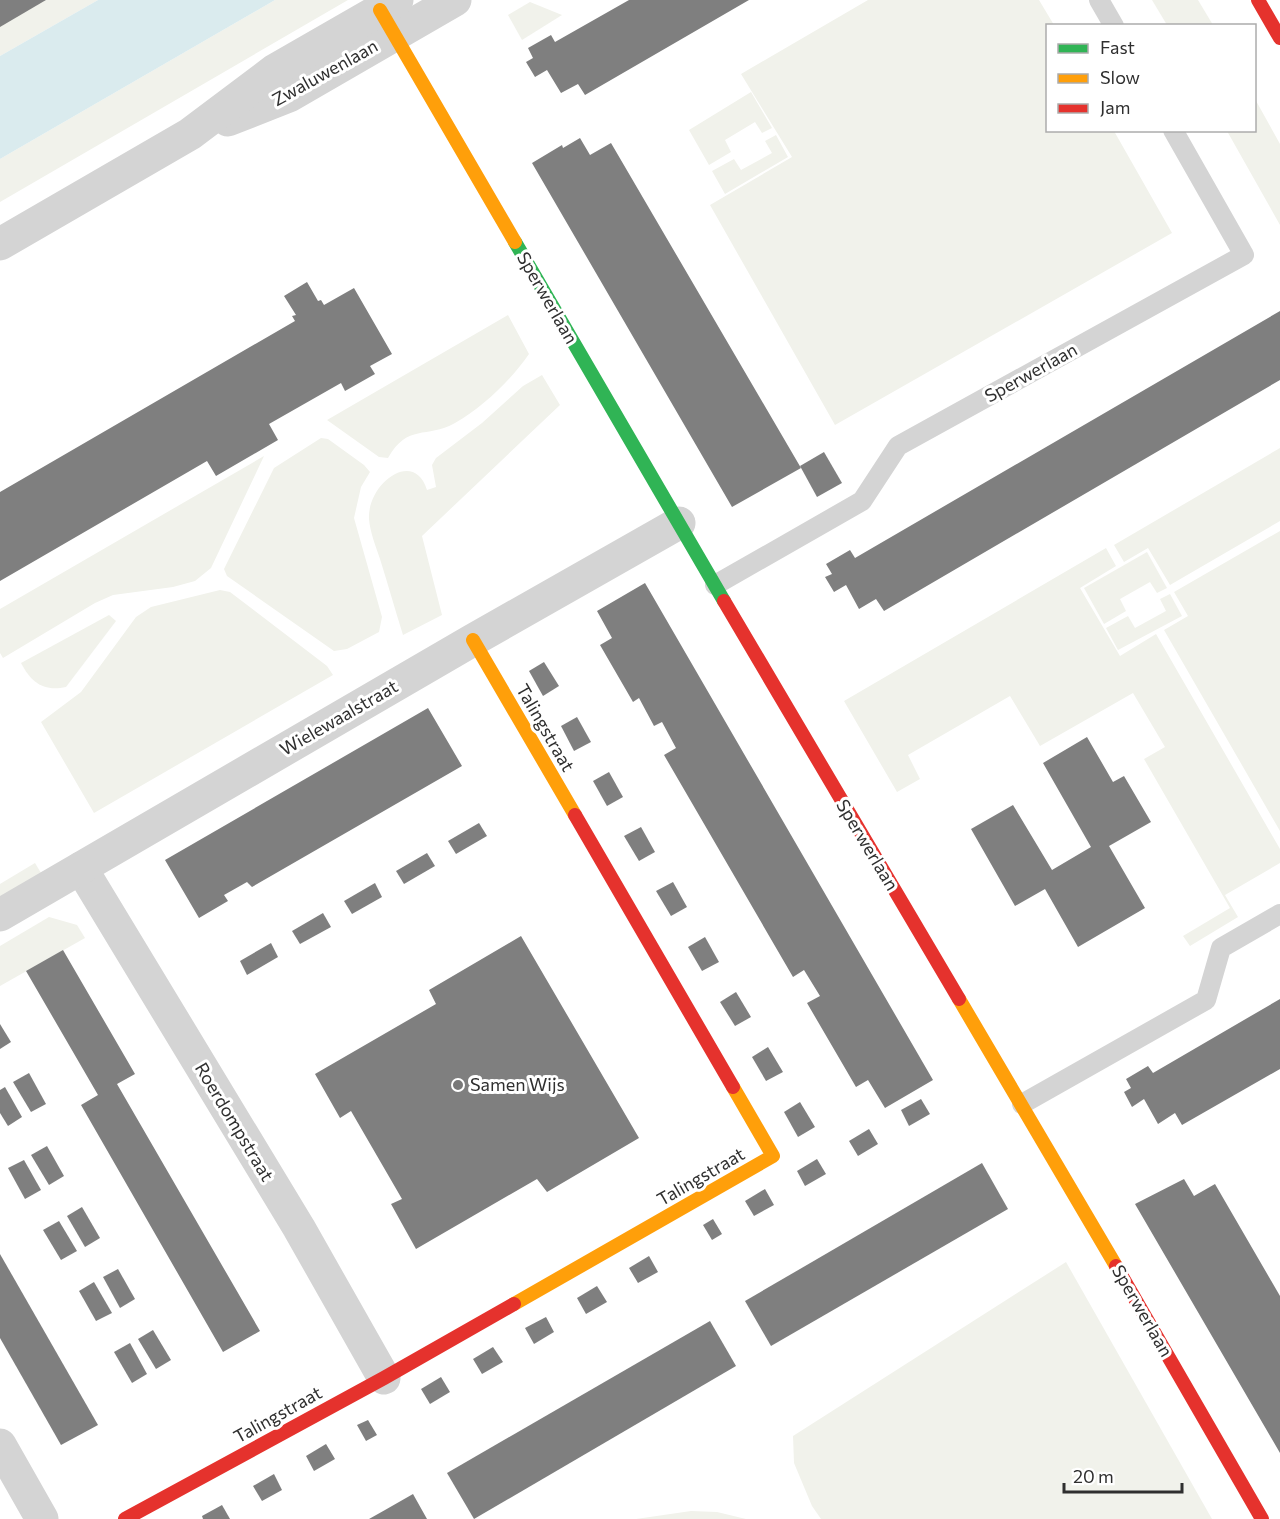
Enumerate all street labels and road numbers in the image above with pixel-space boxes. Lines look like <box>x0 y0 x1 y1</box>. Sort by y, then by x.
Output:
street label: Zwaluwenlaan <box>268 34 381 110</box>
street label: Sperwerlaan <box>513 248 583 347</box>
street label: Sperwerlaan <box>980 338 1081 407</box>
street label: Wielewaalstraat <box>276 674 401 760</box>
street label: Talingstraat <box>512 680 580 775</box>
street label: Sperwerlaan <box>832 795 904 894</box>
street label: Roerdompstraat <box>191 1058 279 1185</box>
street label: Talingstraat <box>653 1142 748 1210</box>
street label: Sperwerlaan <box>1108 1261 1178 1360</box>
street label: Talingstraat <box>230 1381 325 1447</box>

